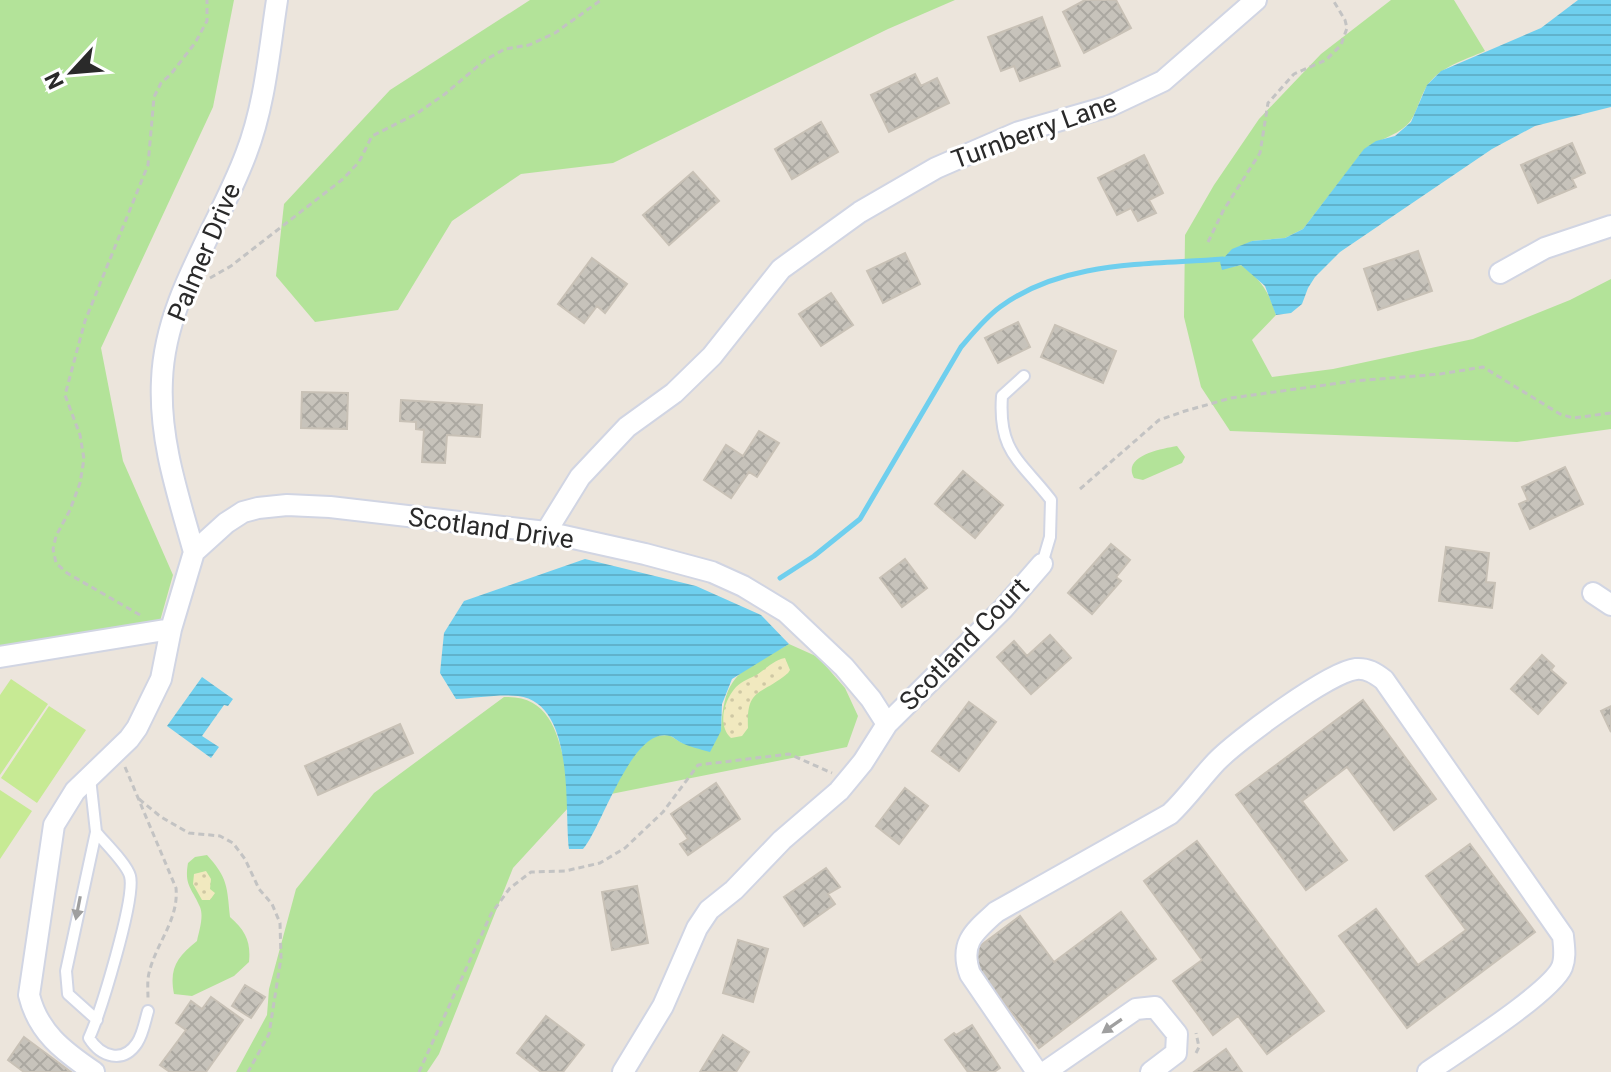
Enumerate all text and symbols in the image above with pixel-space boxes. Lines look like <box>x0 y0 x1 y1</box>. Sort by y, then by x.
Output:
north arrow <box>32 32 112 112</box>
text: N <box>40 68 69 93</box>
street label: Turnberry Lane <box>948 87 1120 175</box>
street label: Palmer Drive <box>161 178 247 326</box>
street label: Scotland Drive <box>406 502 576 554</box>
street label: Scotland Court <box>893 572 1035 716</box>
one-way arrow <box>72 895 84 920</box>
one-way arrow <box>1101 1018 1122 1033</box>

